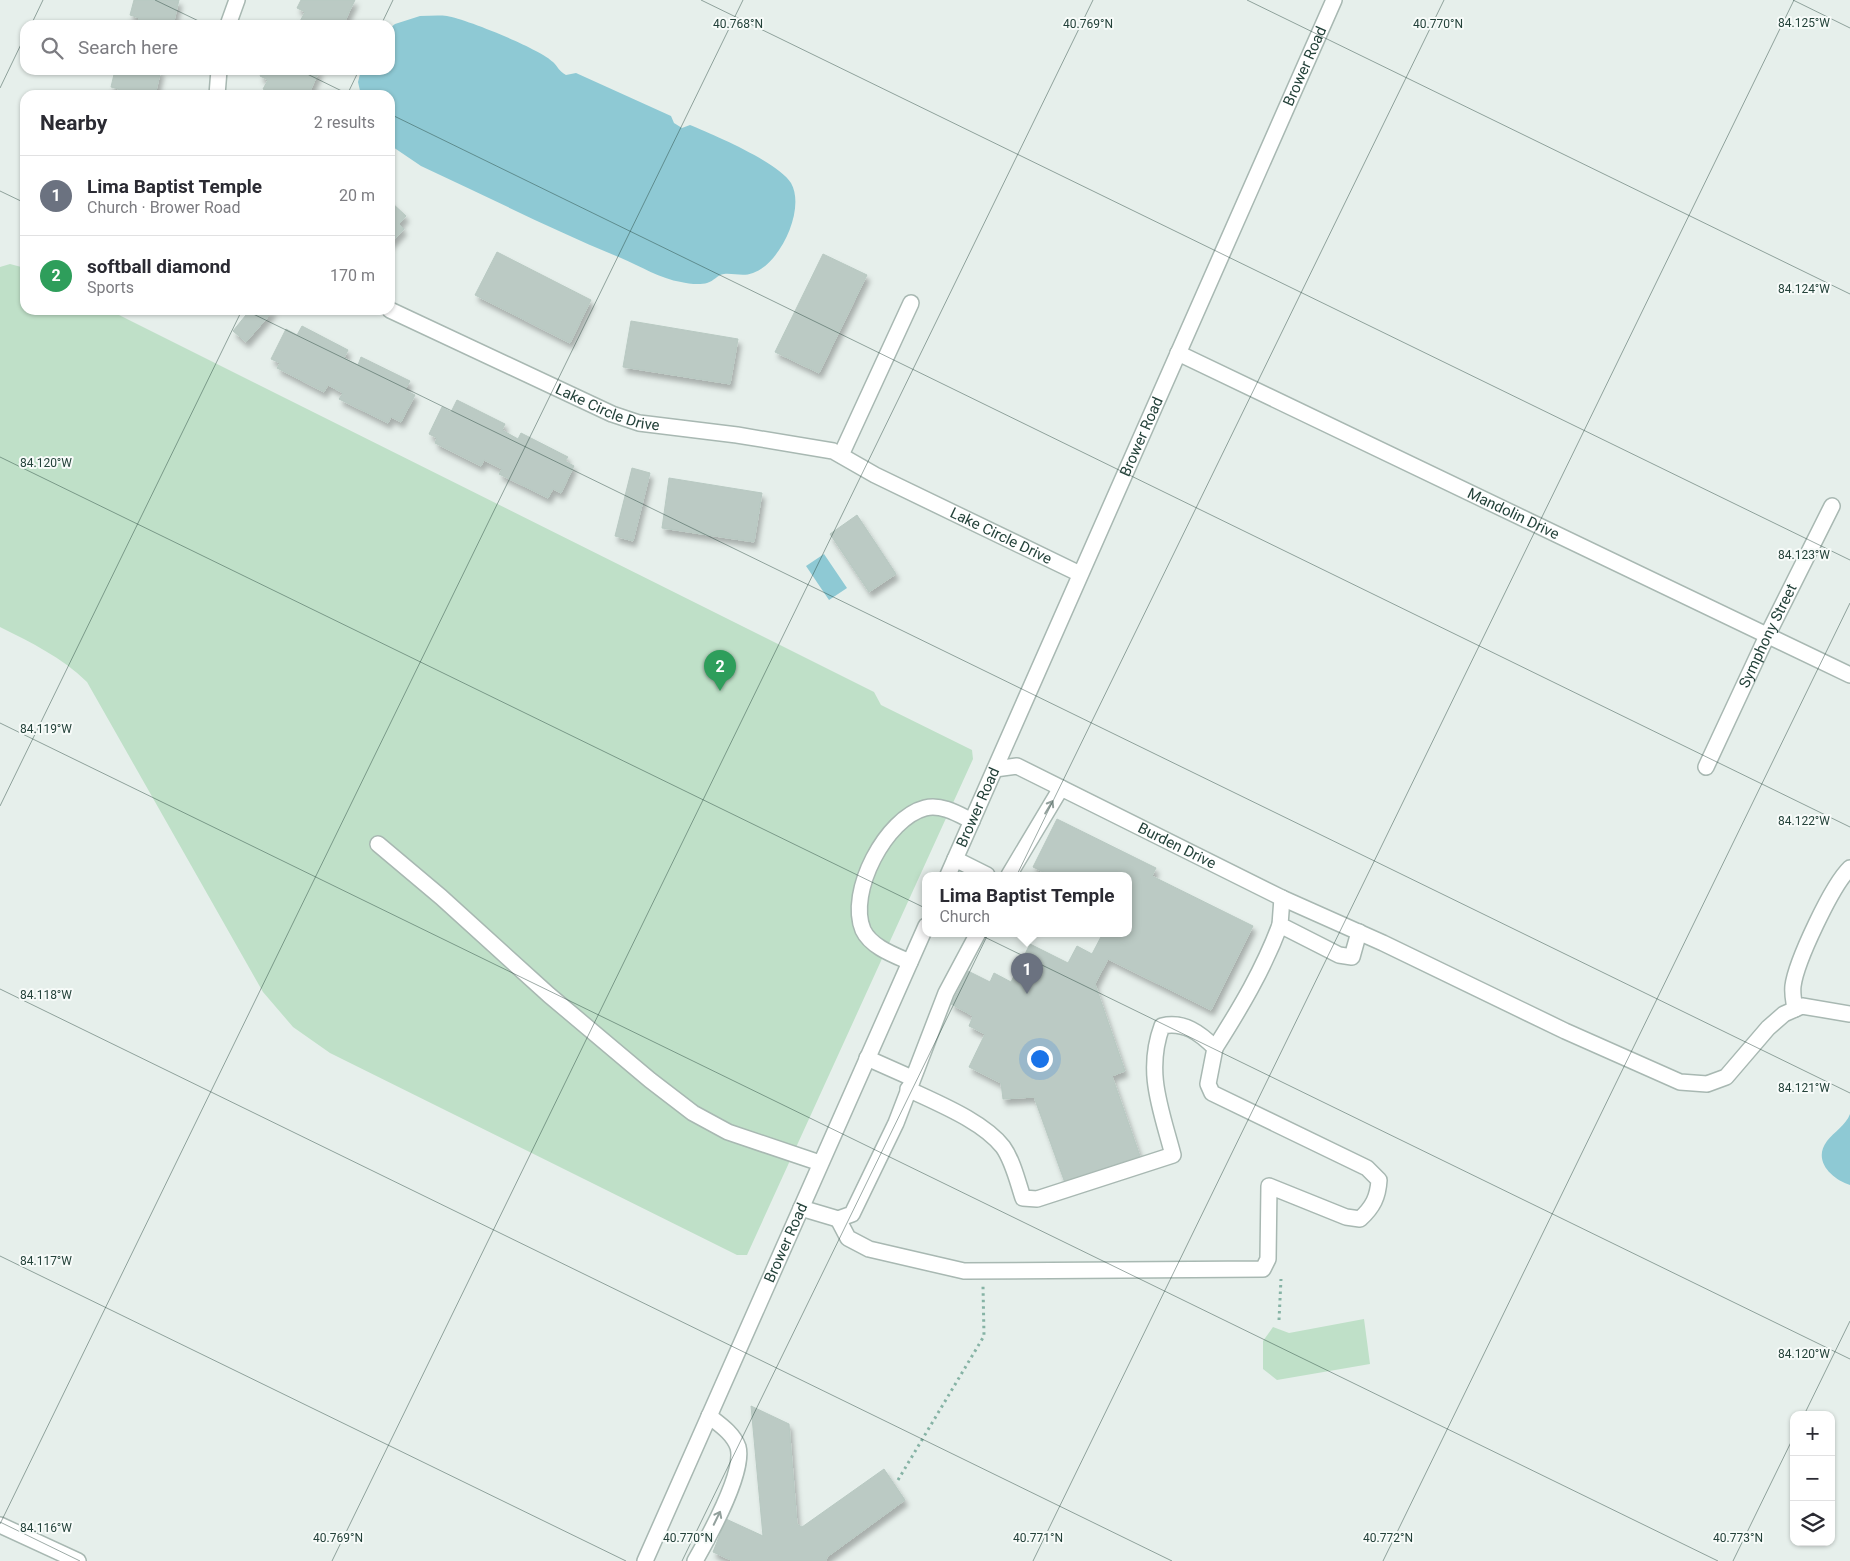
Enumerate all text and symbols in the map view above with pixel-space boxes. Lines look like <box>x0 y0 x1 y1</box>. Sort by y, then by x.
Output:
text: 84.125°W <box>1778 16 1830 30</box>
text: 40.768°N <box>713 17 763 31</box>
text: 40.769°N <box>1063 17 1113 31</box>
text: 40.770°N <box>1413 17 1463 31</box>
search box <box>20 20 395 75</box>
street label: Brower Road <box>1279 24 1330 109</box>
icon: search <box>38 34 66 62</box>
text: Search here <box>78 36 178 59</box>
text: Nearby <box>40 111 107 135</box>
text: 2 results <box>314 113 375 132</box>
text: Lima Baptist Temple <box>87 175 262 198</box>
text: 1 <box>51 186 61 205</box>
text: 20 m <box>339 186 375 205</box>
text: Church · Brower Road <box>87 198 241 217</box>
text: softball diamond <box>87 255 231 278</box>
text: 2 <box>51 266 61 285</box>
text: 170 m <box>330 266 375 285</box>
text: Sports <box>87 278 134 297</box>
text: 84.124°W <box>1778 282 1830 296</box>
street label: Lake Circle Drive <box>552 380 661 434</box>
street label: Brower Road <box>1116 394 1167 479</box>
text: 84.120°W <box>20 456 72 470</box>
street label: Mandolin Drive <box>1465 484 1562 543</box>
street label: Lake Circle Drive <box>947 504 1055 568</box>
text: 84.123°W <box>1778 548 1830 562</box>
street label: Symphony Street <box>1735 581 1801 691</box>
pin: 2 <box>704 650 736 691</box>
text: 84.119°W <box>20 722 72 736</box>
street label: Brower Road <box>952 765 1003 850</box>
one-way arrow <box>1045 801 1055 815</box>
text: 84.122°W <box>1778 814 1830 828</box>
street label: Burden Drive <box>1135 819 1219 873</box>
popup <box>922 872 1132 937</box>
text: Lima Baptist Temple <box>939 884 1115 907</box>
text: Church <box>939 907 990 926</box>
pin: 1 <box>1011 953 1043 994</box>
text: 84.118°W <box>20 988 72 1002</box>
your location <box>1027 1046 1053 1072</box>
text: 84.121°W <box>1778 1081 1830 1095</box>
street label: Brower Road <box>760 1200 811 1285</box>
text: 84.117°W <box>20 1254 72 1268</box>
text: 84.120°W <box>1778 1347 1830 1361</box>
map controls <box>1790 1411 1835 1546</box>
button: + <box>1790 1411 1835 1456</box>
button: − <box>1790 1456 1835 1501</box>
button: layers <box>1790 1501 1835 1546</box>
one-way arrow <box>712 1510 722 1525</box>
text: 84.116°W <box>20 1521 72 1535</box>
text: 40.769°N <box>313 1531 363 1545</box>
text: 40.770°N <box>663 1531 713 1545</box>
text: 40.771°N <box>1013 1531 1063 1545</box>
text: 40.772°N <box>1363 1531 1413 1545</box>
text: 40.773°N <box>1713 1531 1763 1545</box>

